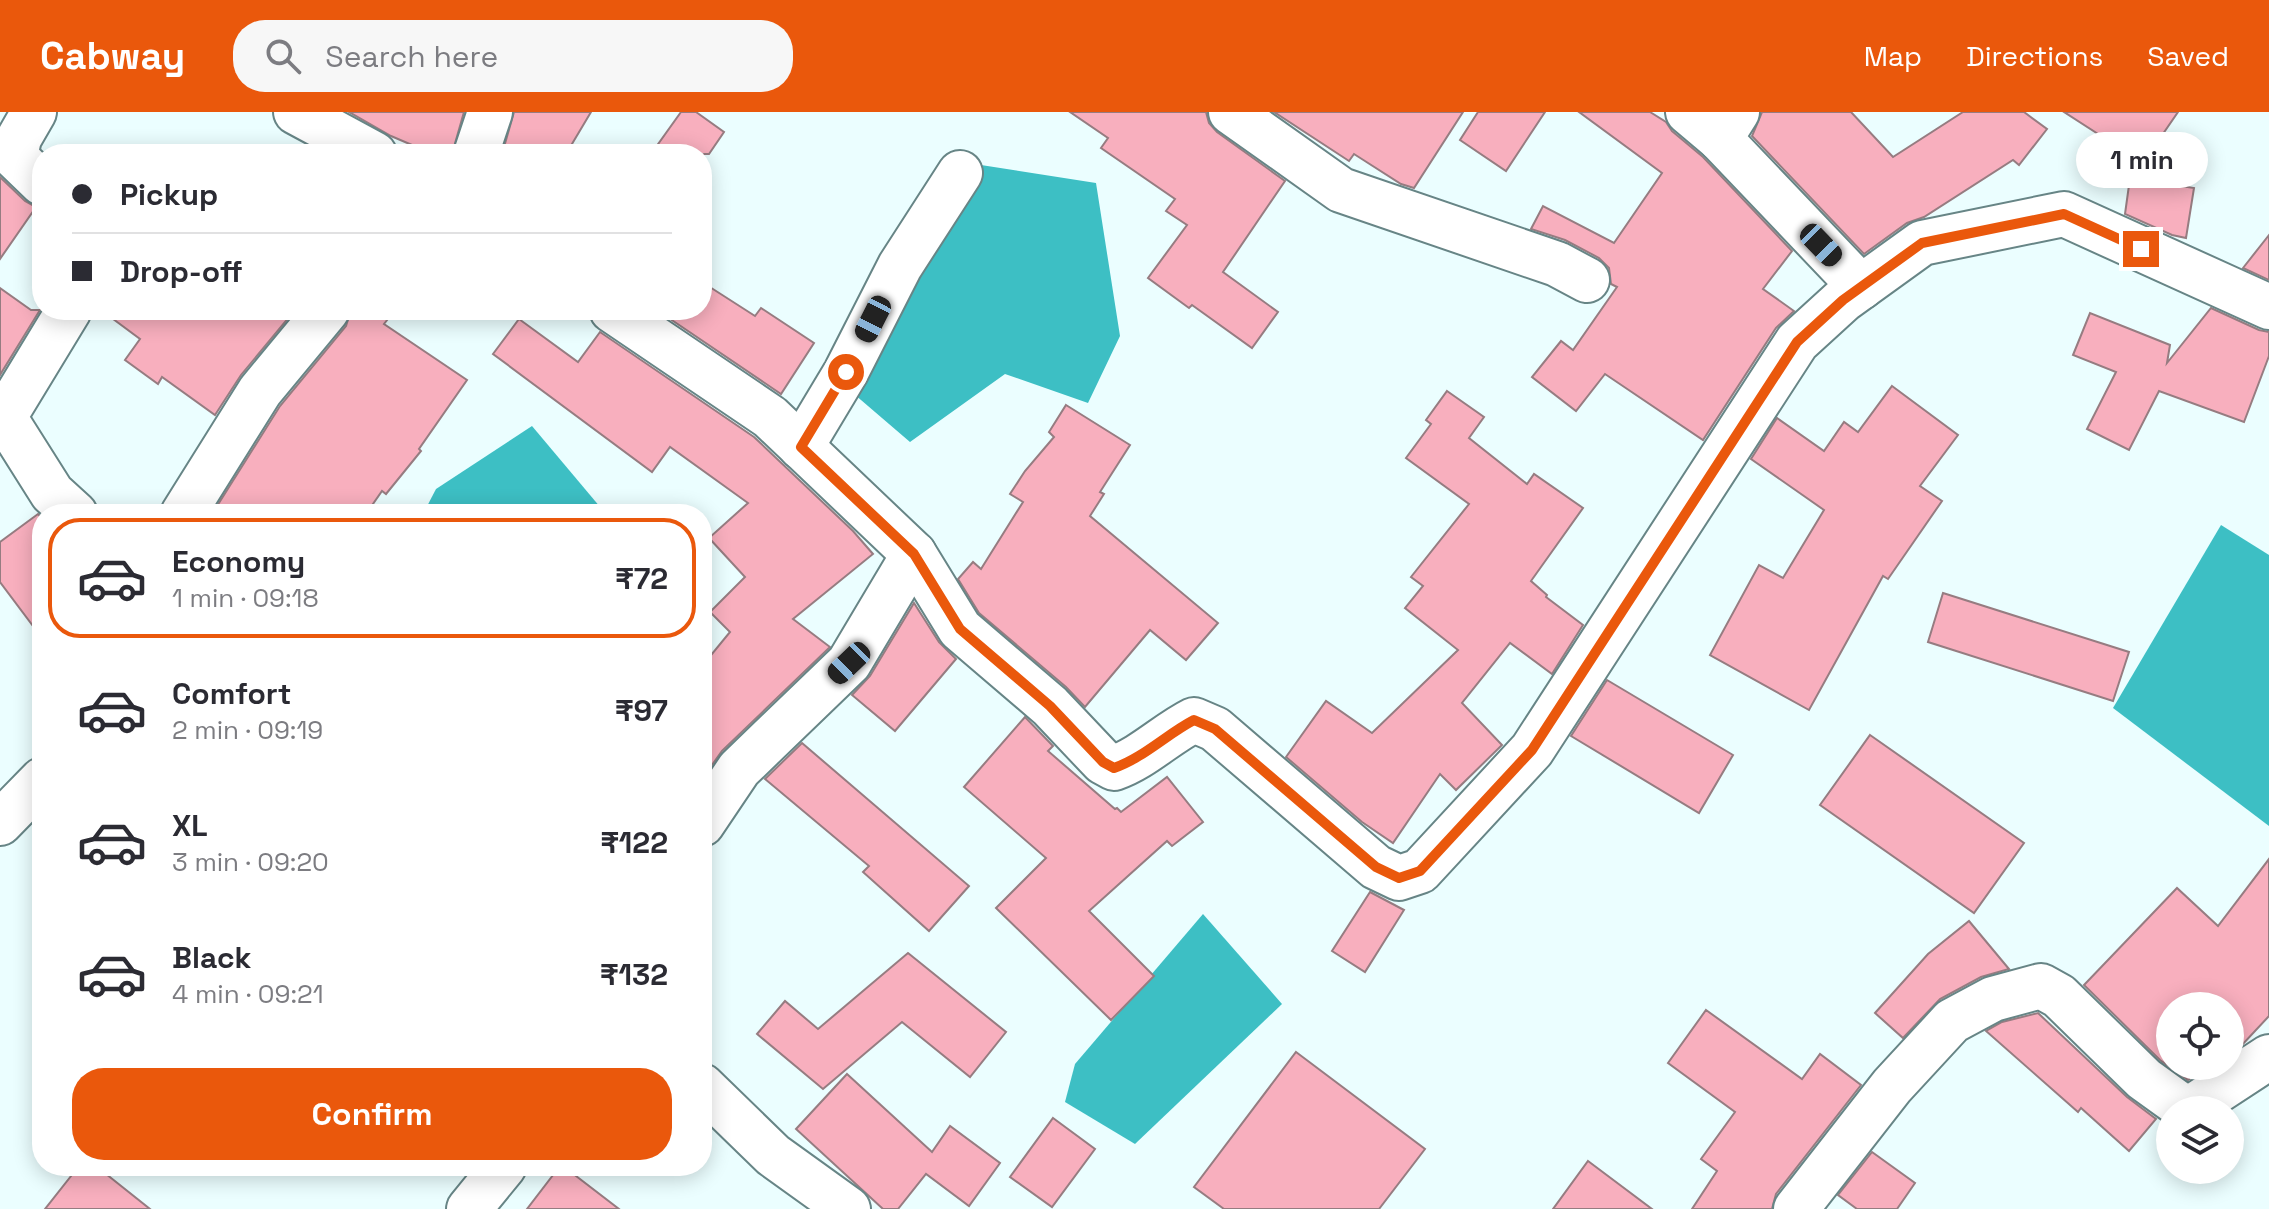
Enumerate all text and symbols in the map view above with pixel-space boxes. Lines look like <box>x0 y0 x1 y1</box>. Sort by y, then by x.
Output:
search box <box>233 20 793 92</box>
text: Cabway <box>40 32 185 80</box>
icon: search <box>261 34 305 78</box>
text: Search here <box>325 37 498 76</box>
text: Map <box>1864 38 1922 74</box>
text: Directions <box>1966 38 2103 74</box>
text: Saved <box>2147 38 2229 74</box>
callout: 1 min <box>2075 133 2207 189</box>
text: 1 min <box>2110 143 2174 177</box>
text: Pickup <box>120 175 218 214</box>
car <box>1796 219 1846 271</box>
route end <box>2123 231 2159 267</box>
text: Drop-off <box>120 252 243 291</box>
car <box>851 292 895 346</box>
route start <box>828 354 864 390</box>
icon: car <box>76 542 148 614</box>
text: Economy <box>172 542 305 581</box>
text: ₹72 <box>615 559 668 598</box>
text: 1 min · 09:18 <box>172 581 319 615</box>
car <box>823 638 875 688</box>
icon: car <box>76 674 148 746</box>
text: Comfort <box>172 674 291 713</box>
text: ₹97 <box>615 691 668 730</box>
text: 2 min · 09:19 <box>172 713 323 747</box>
icon: car <box>76 806 148 878</box>
text: XL <box>172 806 208 845</box>
text: ₹122 <box>600 823 668 862</box>
text: 3 min · 09:20 <box>172 845 329 879</box>
icon: car <box>76 938 148 1010</box>
text: Black <box>172 938 251 977</box>
text: ₹132 <box>600 955 668 994</box>
text: 4 min · 09:21 <box>172 977 324 1011</box>
map controls <box>2156 992 2244 1184</box>
button: locate <box>2156 992 2244 1080</box>
button: Confirm <box>72 1068 672 1160</box>
button: layers <box>2156 1096 2244 1184</box>

